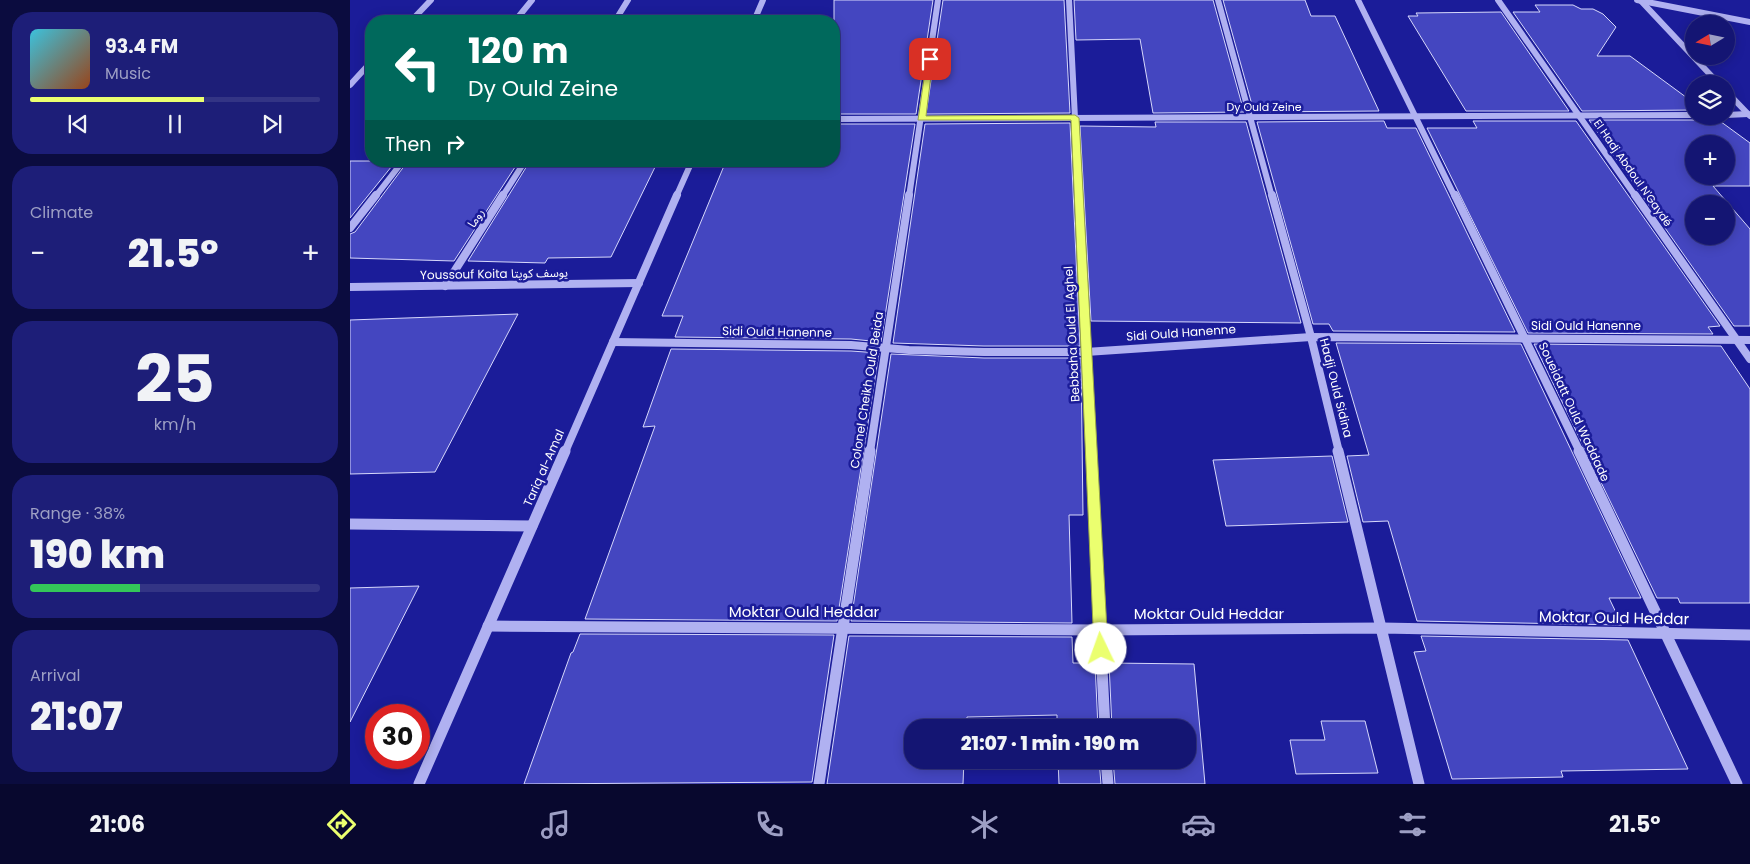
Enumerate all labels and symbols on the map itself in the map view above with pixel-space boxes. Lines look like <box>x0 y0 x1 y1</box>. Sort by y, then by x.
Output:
north arrow <box>1685 15 1735 65</box>
pin <box>909 38 951 80</box>
street label: Dy Ould Zeine <box>1226 99 1302 115</box>
street label: El Hadj Abdoul N'Gaydé <box>1590 116 1676 230</box>
street label: روما <box>463 205 488 231</box>
street label: Youssouf Koita يوسف كويتا <box>420 264 568 283</box>
street label: Bebbaha Ould El Aghel <box>1059 266 1084 402</box>
street label: Colonel Cheikh Ould Beida <box>846 310 887 470</box>
street label: Sidi Ould Hanenne <box>1531 317 1641 334</box>
street label: Sidi Ould Hanenne <box>1126 320 1236 345</box>
street label: Sidi Ould Hanenne <box>722 322 832 341</box>
street label: Hadji Ould Sidina <box>1316 336 1357 439</box>
street label: Soueidatt Ould Waddade <box>1535 339 1614 484</box>
street label: Tariq al-Amal <box>519 427 568 509</box>
street label: Moktar Ould Heddar <box>729 601 880 622</box>
street label: Moktar Ould Heddar <box>1134 603 1285 624</box>
street label: Moktar Ould Heddar <box>1539 606 1690 629</box>
position arrow <box>1074 622 1126 674</box>
speed limit sign: 30 <box>365 704 430 769</box>

